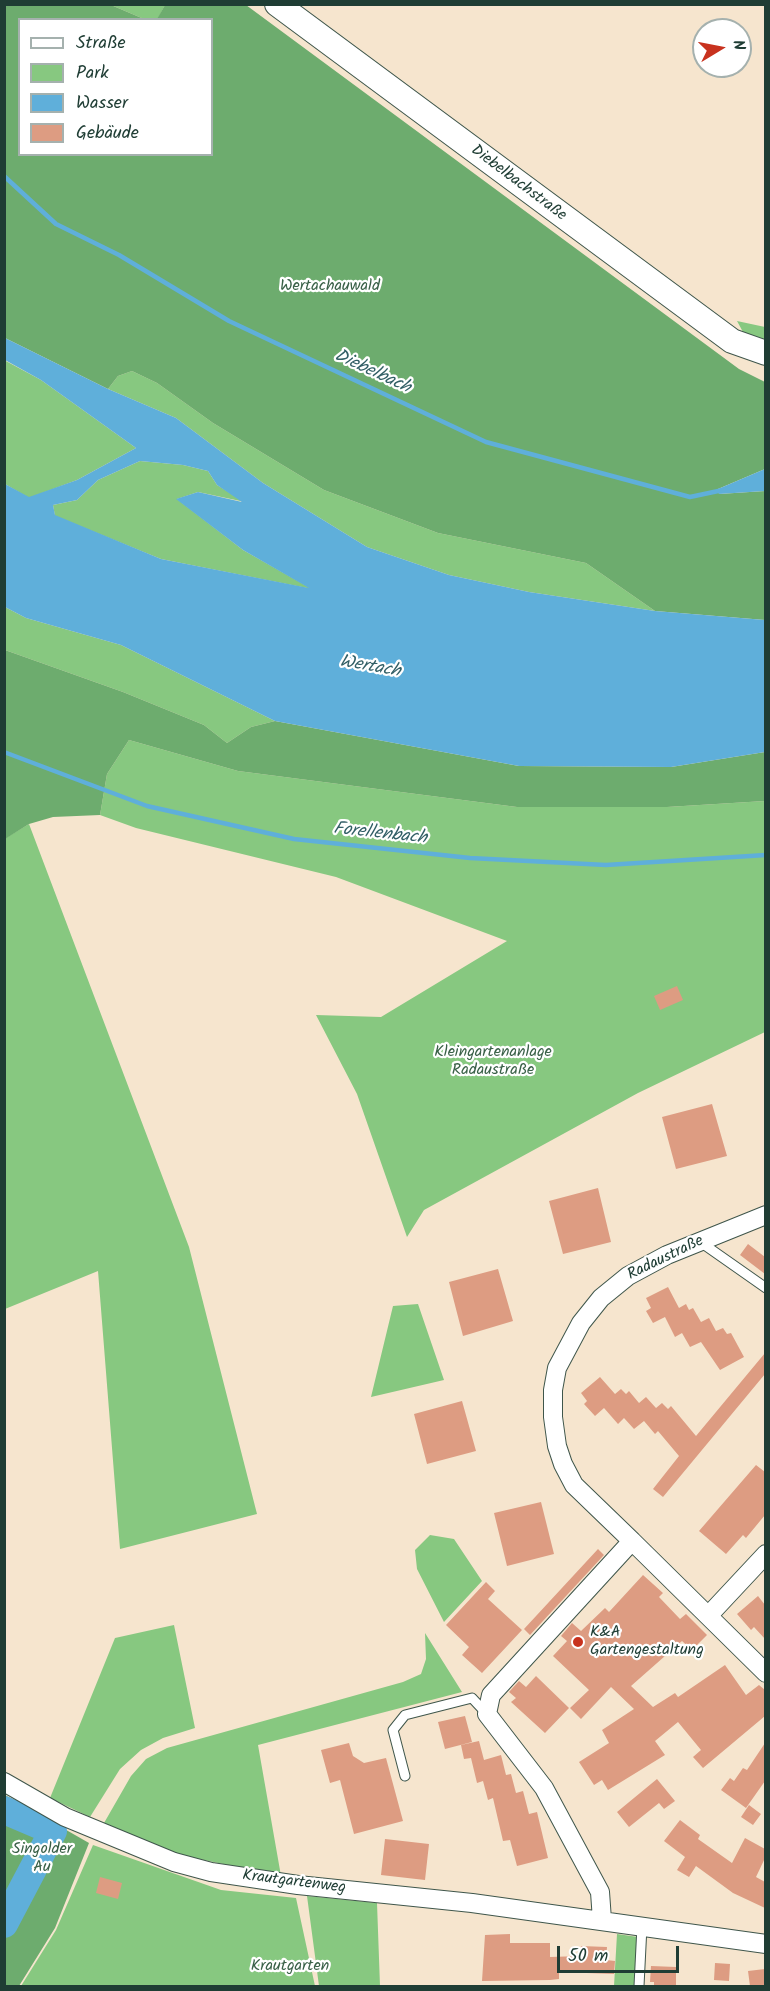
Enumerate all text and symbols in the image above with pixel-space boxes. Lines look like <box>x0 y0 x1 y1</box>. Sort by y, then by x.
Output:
legend <box>18 18 213 156</box>
north arrow <box>692 18 752 78</box>
text: Straße <box>76 29 126 58</box>
text: N <box>725 38 751 52</box>
text: Park <box>76 59 109 88</box>
text: Wasser <box>76 89 128 118</box>
text: Gebäude <box>76 119 139 148</box>
street label: Diebelbachstraße <box>466 142 570 226</box>
park label: Wertachauwald <box>280 277 380 297</box>
water label: Diebelbach <box>331 346 413 400</box>
water label: Wertach <box>338 652 402 684</box>
water label: Forellenbach <box>332 819 428 851</box>
park label: Kleingartenanlage Radaustraße <box>434 1043 552 1081</box>
street label: Radaustraße <box>625 1232 707 1286</box>
place label: K&A Gartengestaltung <box>590 1623 704 1661</box>
marker: K&A Gartengestaltung <box>571 1635 585 1649</box>
park label: Singolder Au <box>12 1840 72 1878</box>
street label: Krautgartenweg <box>241 1867 347 1899</box>
scale bar <box>560 1934 682 1972</box>
text: 50 m <box>568 1942 608 1971</box>
park label: Krautgarten <box>251 1957 329 1977</box>

